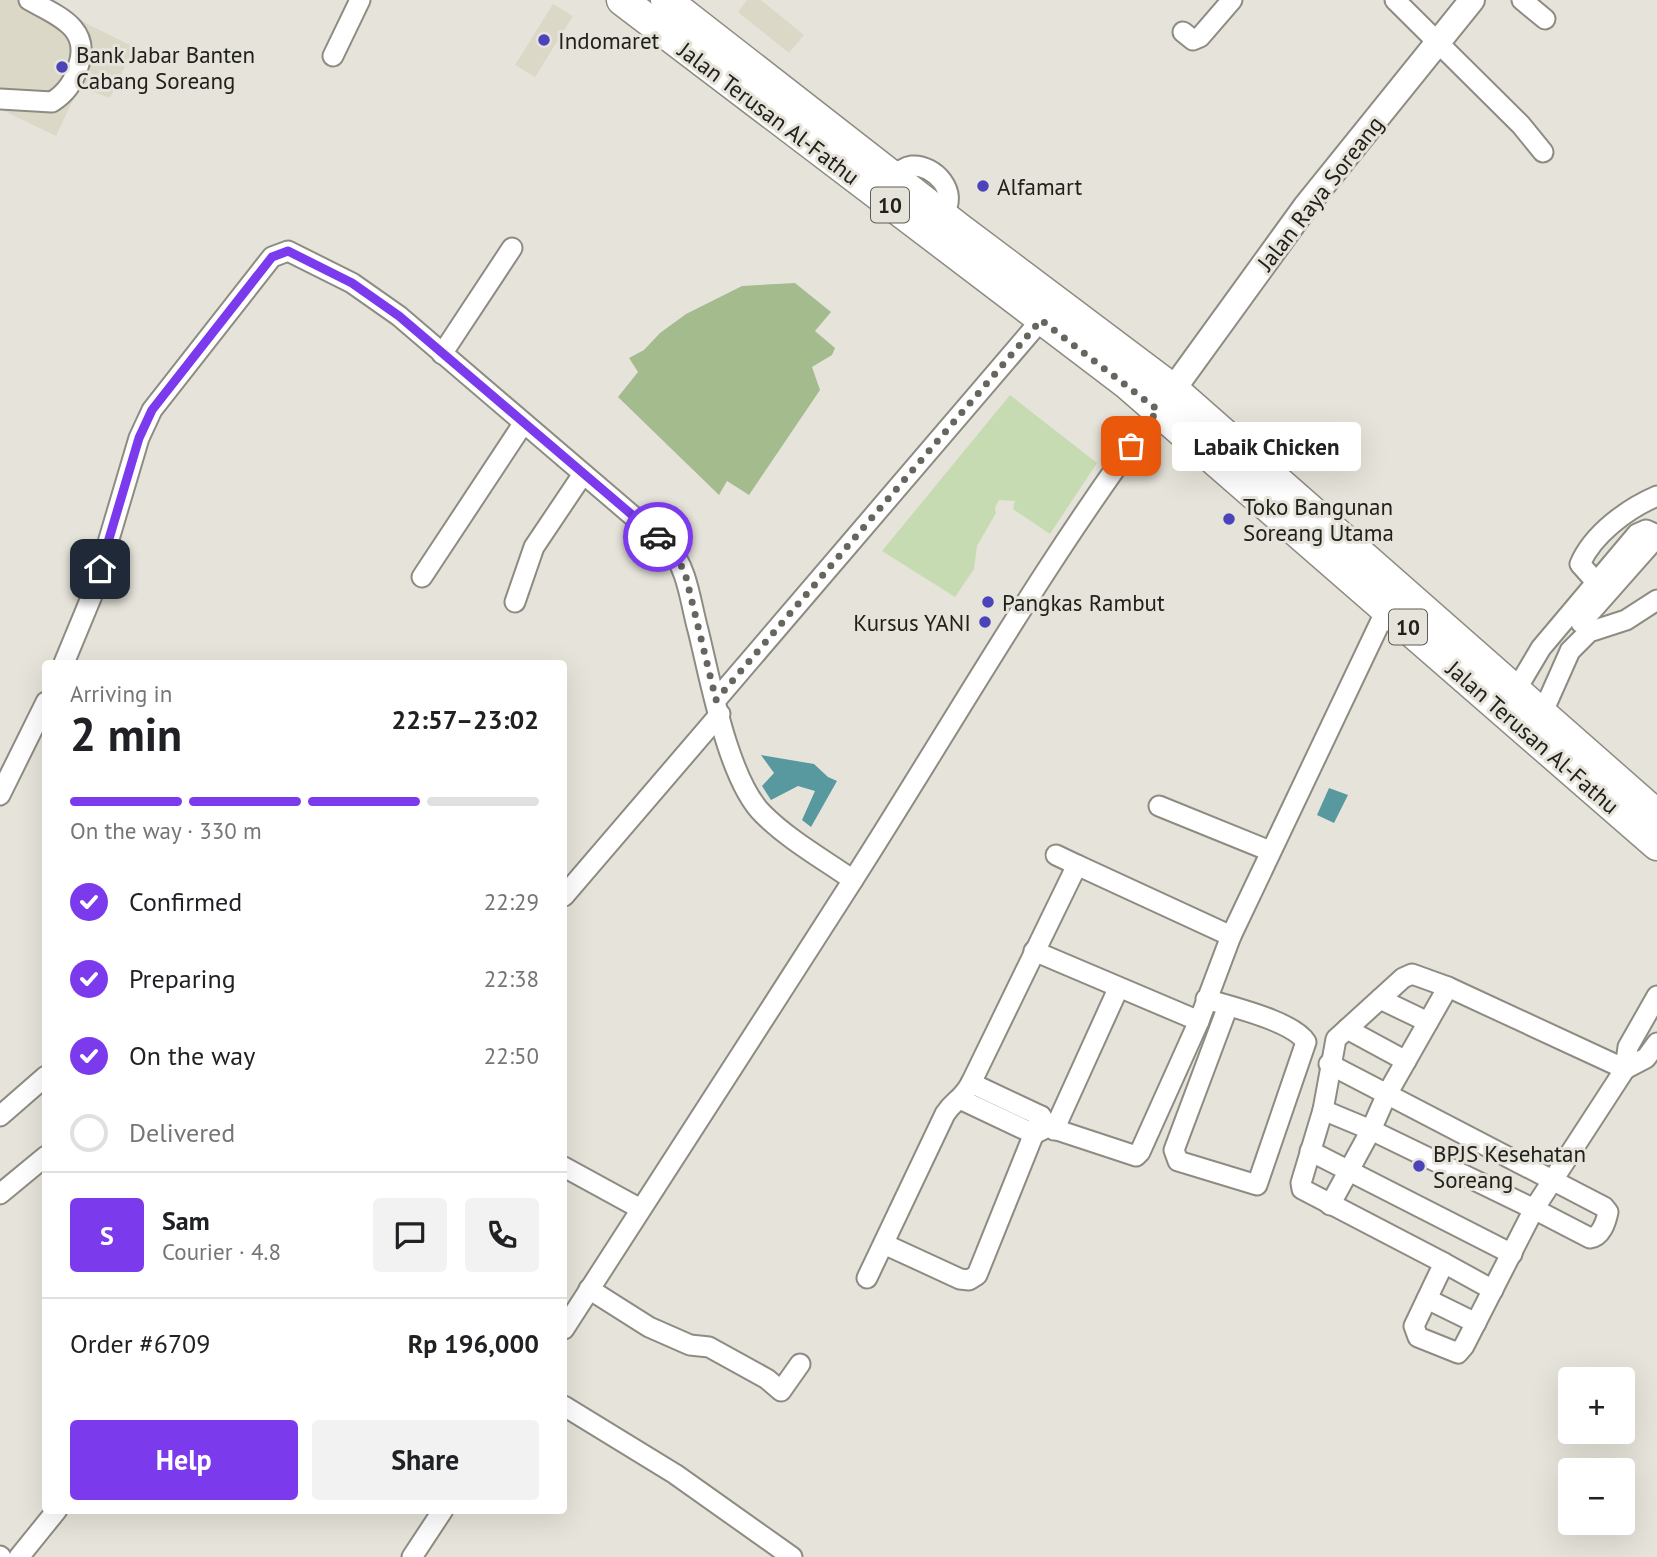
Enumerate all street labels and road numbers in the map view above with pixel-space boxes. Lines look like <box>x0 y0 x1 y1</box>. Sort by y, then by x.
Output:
street label: Jalan Terusan Al-Fathu <box>672 35 865 191</box>
street label: Jalan Raya Soreang <box>1250 110 1389 277</box>
road number: 10 <box>871 188 909 222</box>
road number: 10 <box>1389 610 1427 644</box>
street label: Jalan Terusan Al-Fathu <box>1440 653 1625 820</box>

